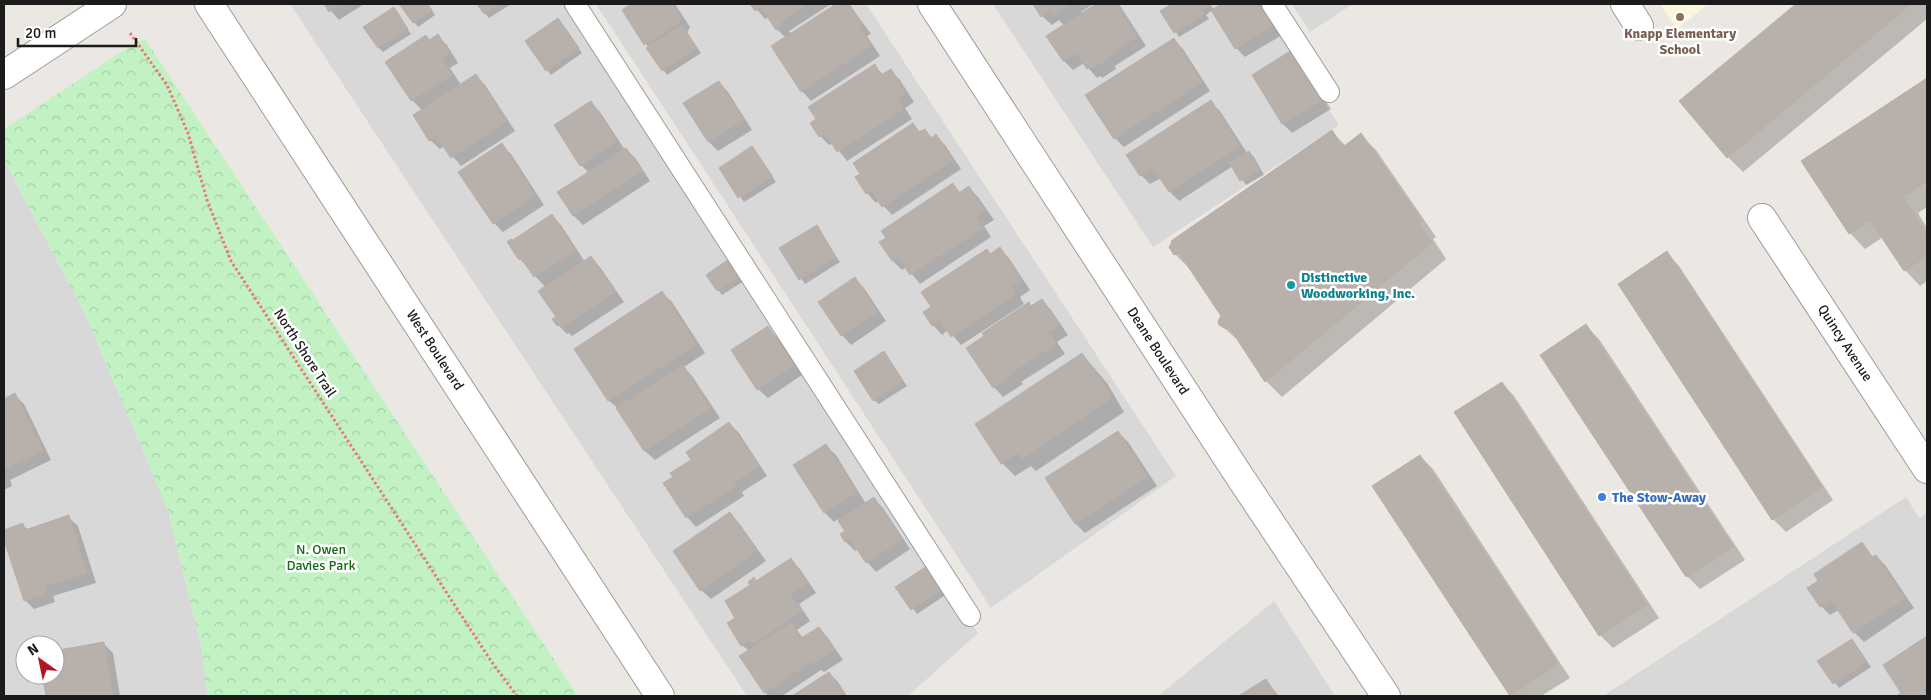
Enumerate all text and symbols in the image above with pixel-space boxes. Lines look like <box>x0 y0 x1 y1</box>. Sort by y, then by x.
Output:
marker: Knapp Elementary School <box>1674 11 1686 23</box>
scale bar <box>18 15 135 47</box>
text: 20 m <box>25 24 56 42</box>
place label: Knapp Elementary School <box>1624 25 1736 58</box>
place label: Distinctive Woodworking, Inc. <box>1301 269 1415 302</box>
marker: Distinctive Woodworking, Inc. <box>1285 279 1297 291</box>
street label: Quincy Avenue <box>1814 301 1876 385</box>
street label: Deane Boulevard <box>1123 304 1193 398</box>
street label: North Shore Trail <box>270 306 340 400</box>
street label: West Boulevard <box>403 307 467 393</box>
place label: The Stow-Away <box>1612 489 1706 506</box>
marker: The Stow-Away <box>1596 491 1608 503</box>
park label: N. Owen Davies Park <box>287 541 355 574</box>
north arrow <box>15 635 65 685</box>
text: N <box>24 640 42 659</box>

